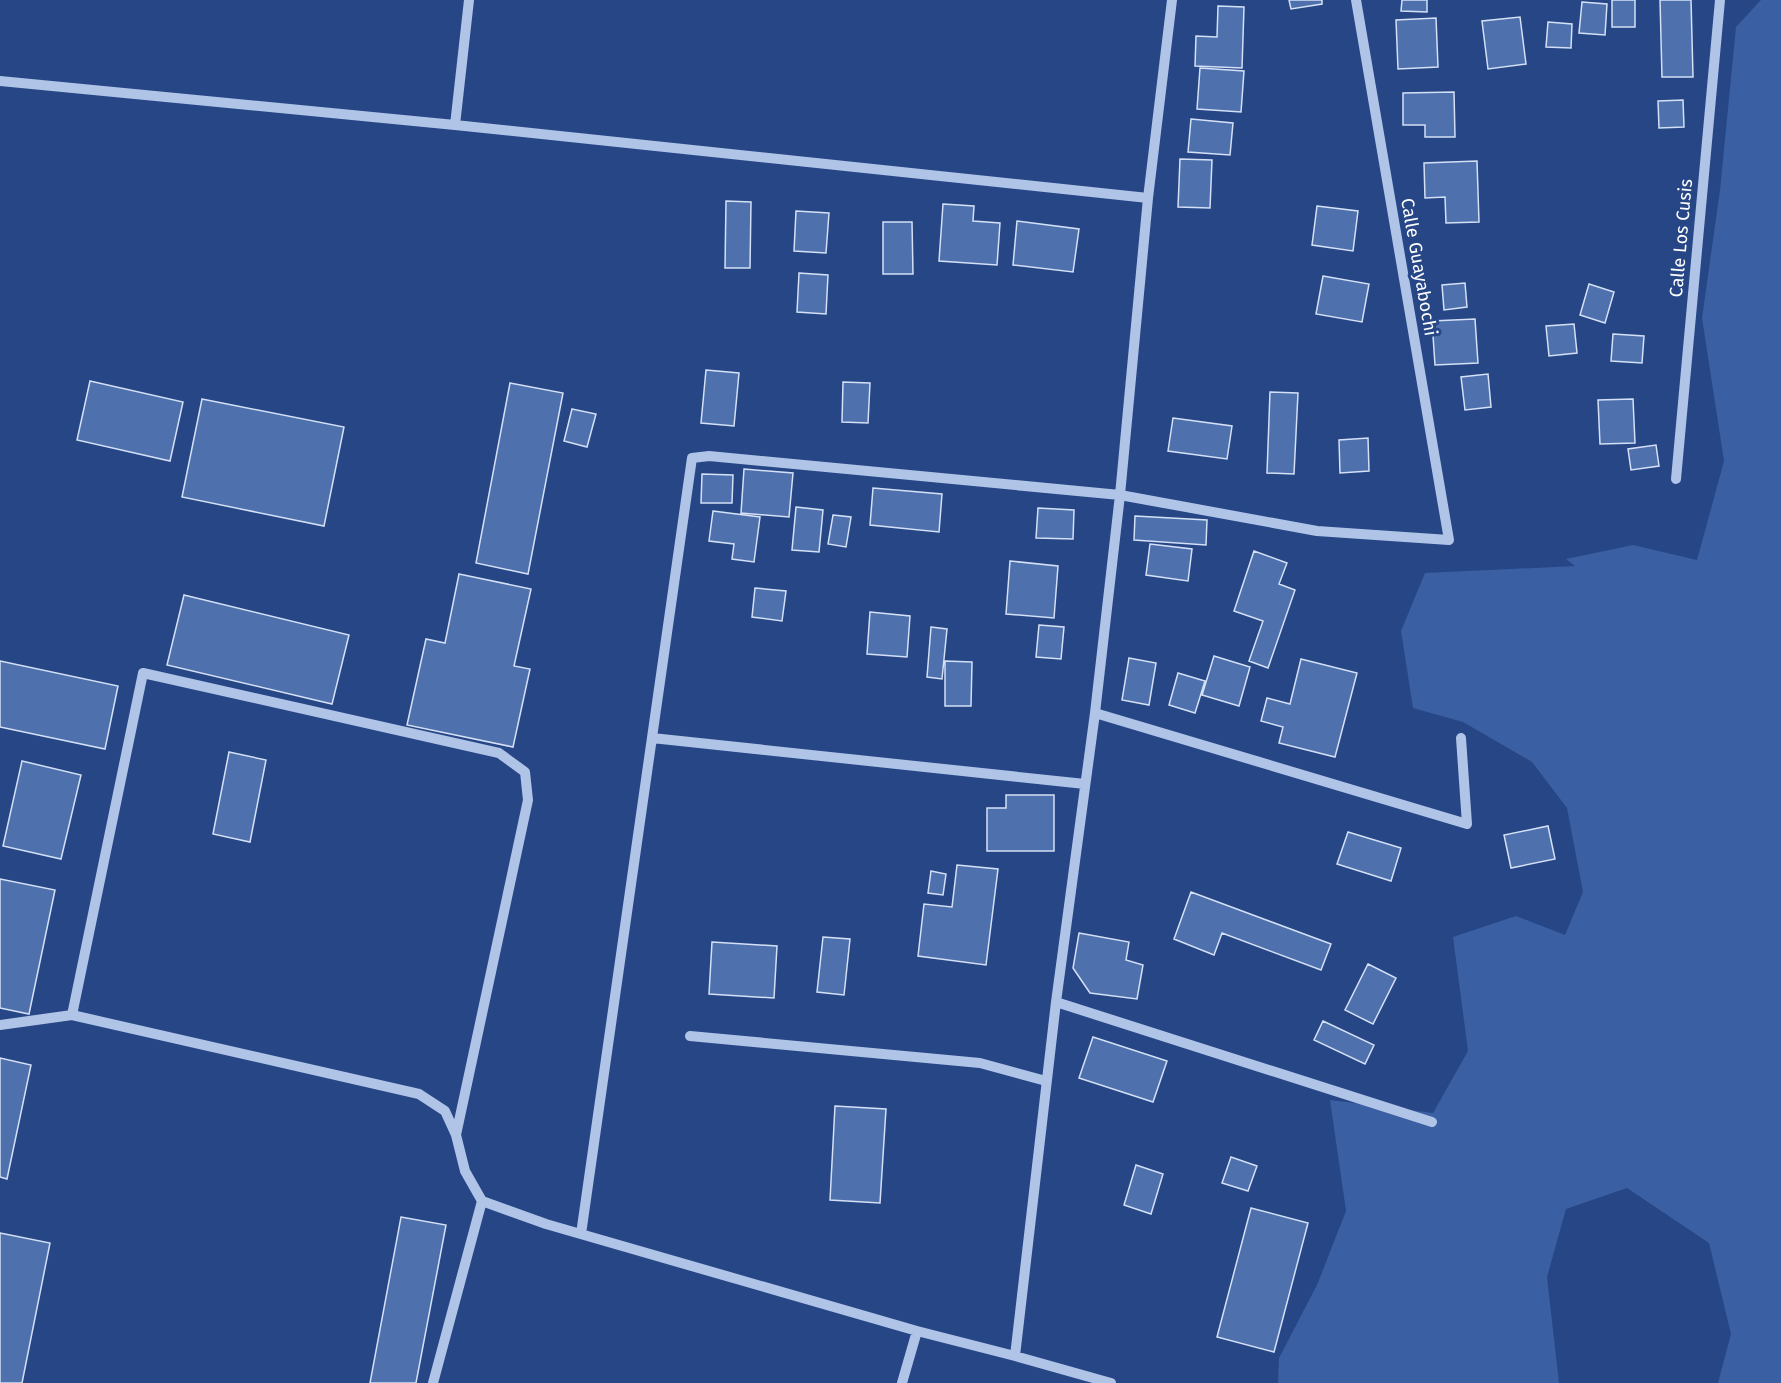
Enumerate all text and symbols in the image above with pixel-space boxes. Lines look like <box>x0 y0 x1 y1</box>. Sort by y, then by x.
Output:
street label: Calle Los Cusis <box>1665 178 1697 298</box>
street label: Calle Guayabochi <box>1396 196 1442 338</box>

